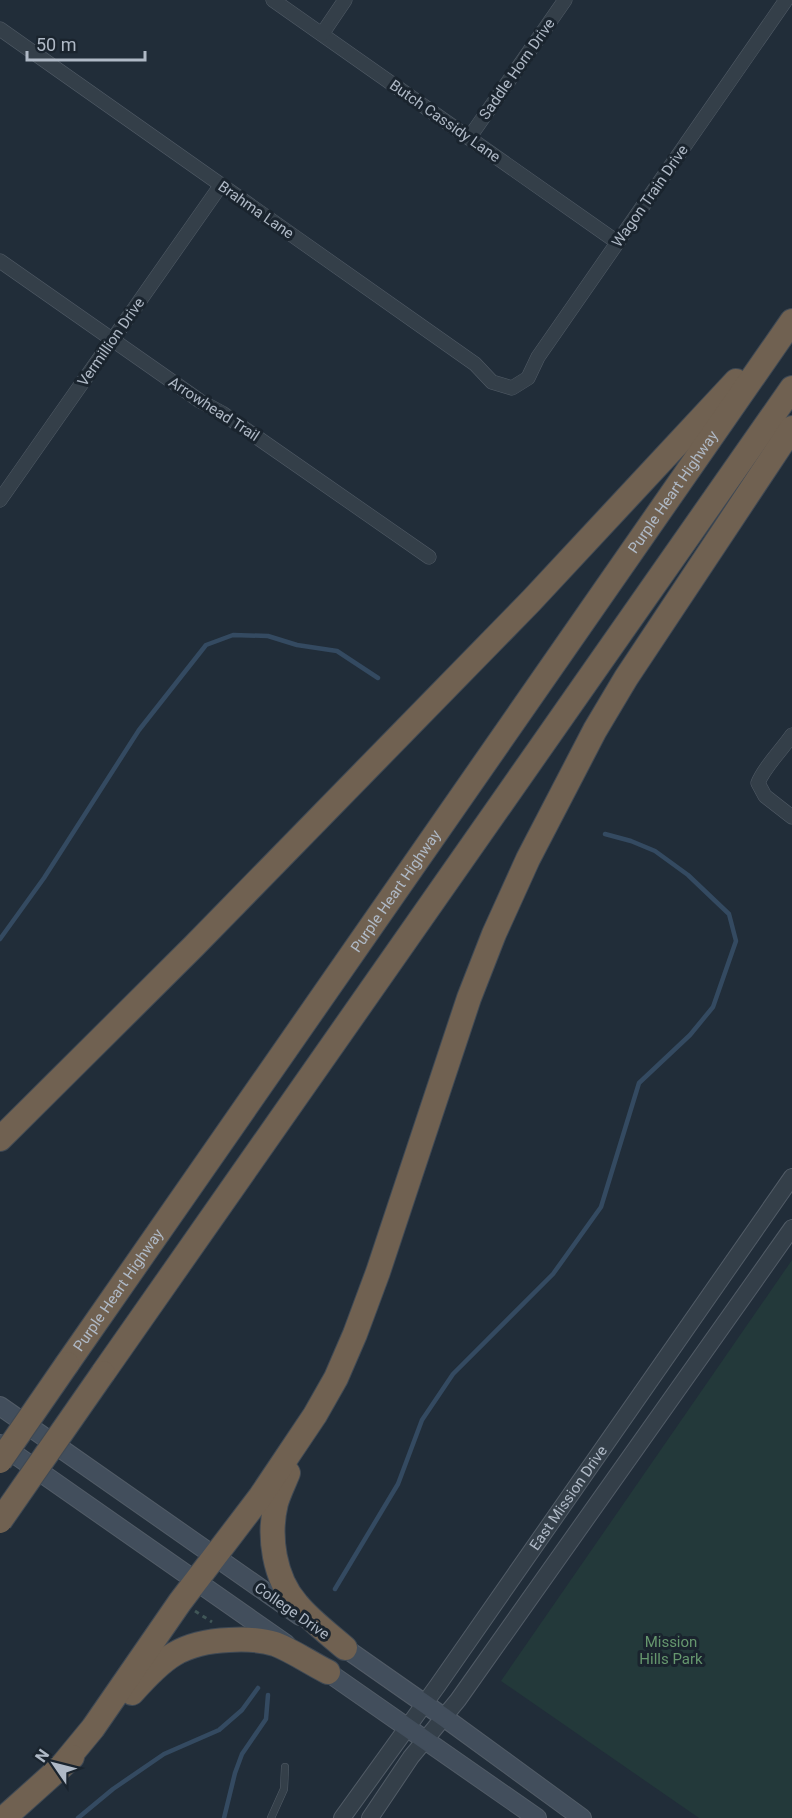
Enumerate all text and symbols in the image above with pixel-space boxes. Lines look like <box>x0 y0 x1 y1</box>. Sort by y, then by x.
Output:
street label: Saddle Horn Drive <box>475 15 559 123</box>
scale bar <box>27 24 146 62</box>
text: 50 m <box>36 34 76 55</box>
street label: Butch Cassidy Lane <box>386 76 504 166</box>
street label: Wagon Train Drive <box>608 141 692 251</box>
street label: Brahma Lane <box>215 177 297 243</box>
street label: Vermillion Drive <box>74 294 148 390</box>
street label: Arrowhead Trail <box>165 373 263 445</box>
street label: Purple Heart Highway <box>624 427 722 557</box>
street label: Purple Heart Highway <box>347 826 445 956</box>
street label: Purple Heart Highway <box>70 1225 167 1355</box>
street label: East Mission Drive <box>526 1442 611 1554</box>
street label: College Drive <box>251 1579 333 1643</box>
park label: Mission Hills Park <box>639 1633 703 1668</box>
north arrow <box>24 1734 84 1794</box>
text: N <box>31 1746 53 1766</box>

